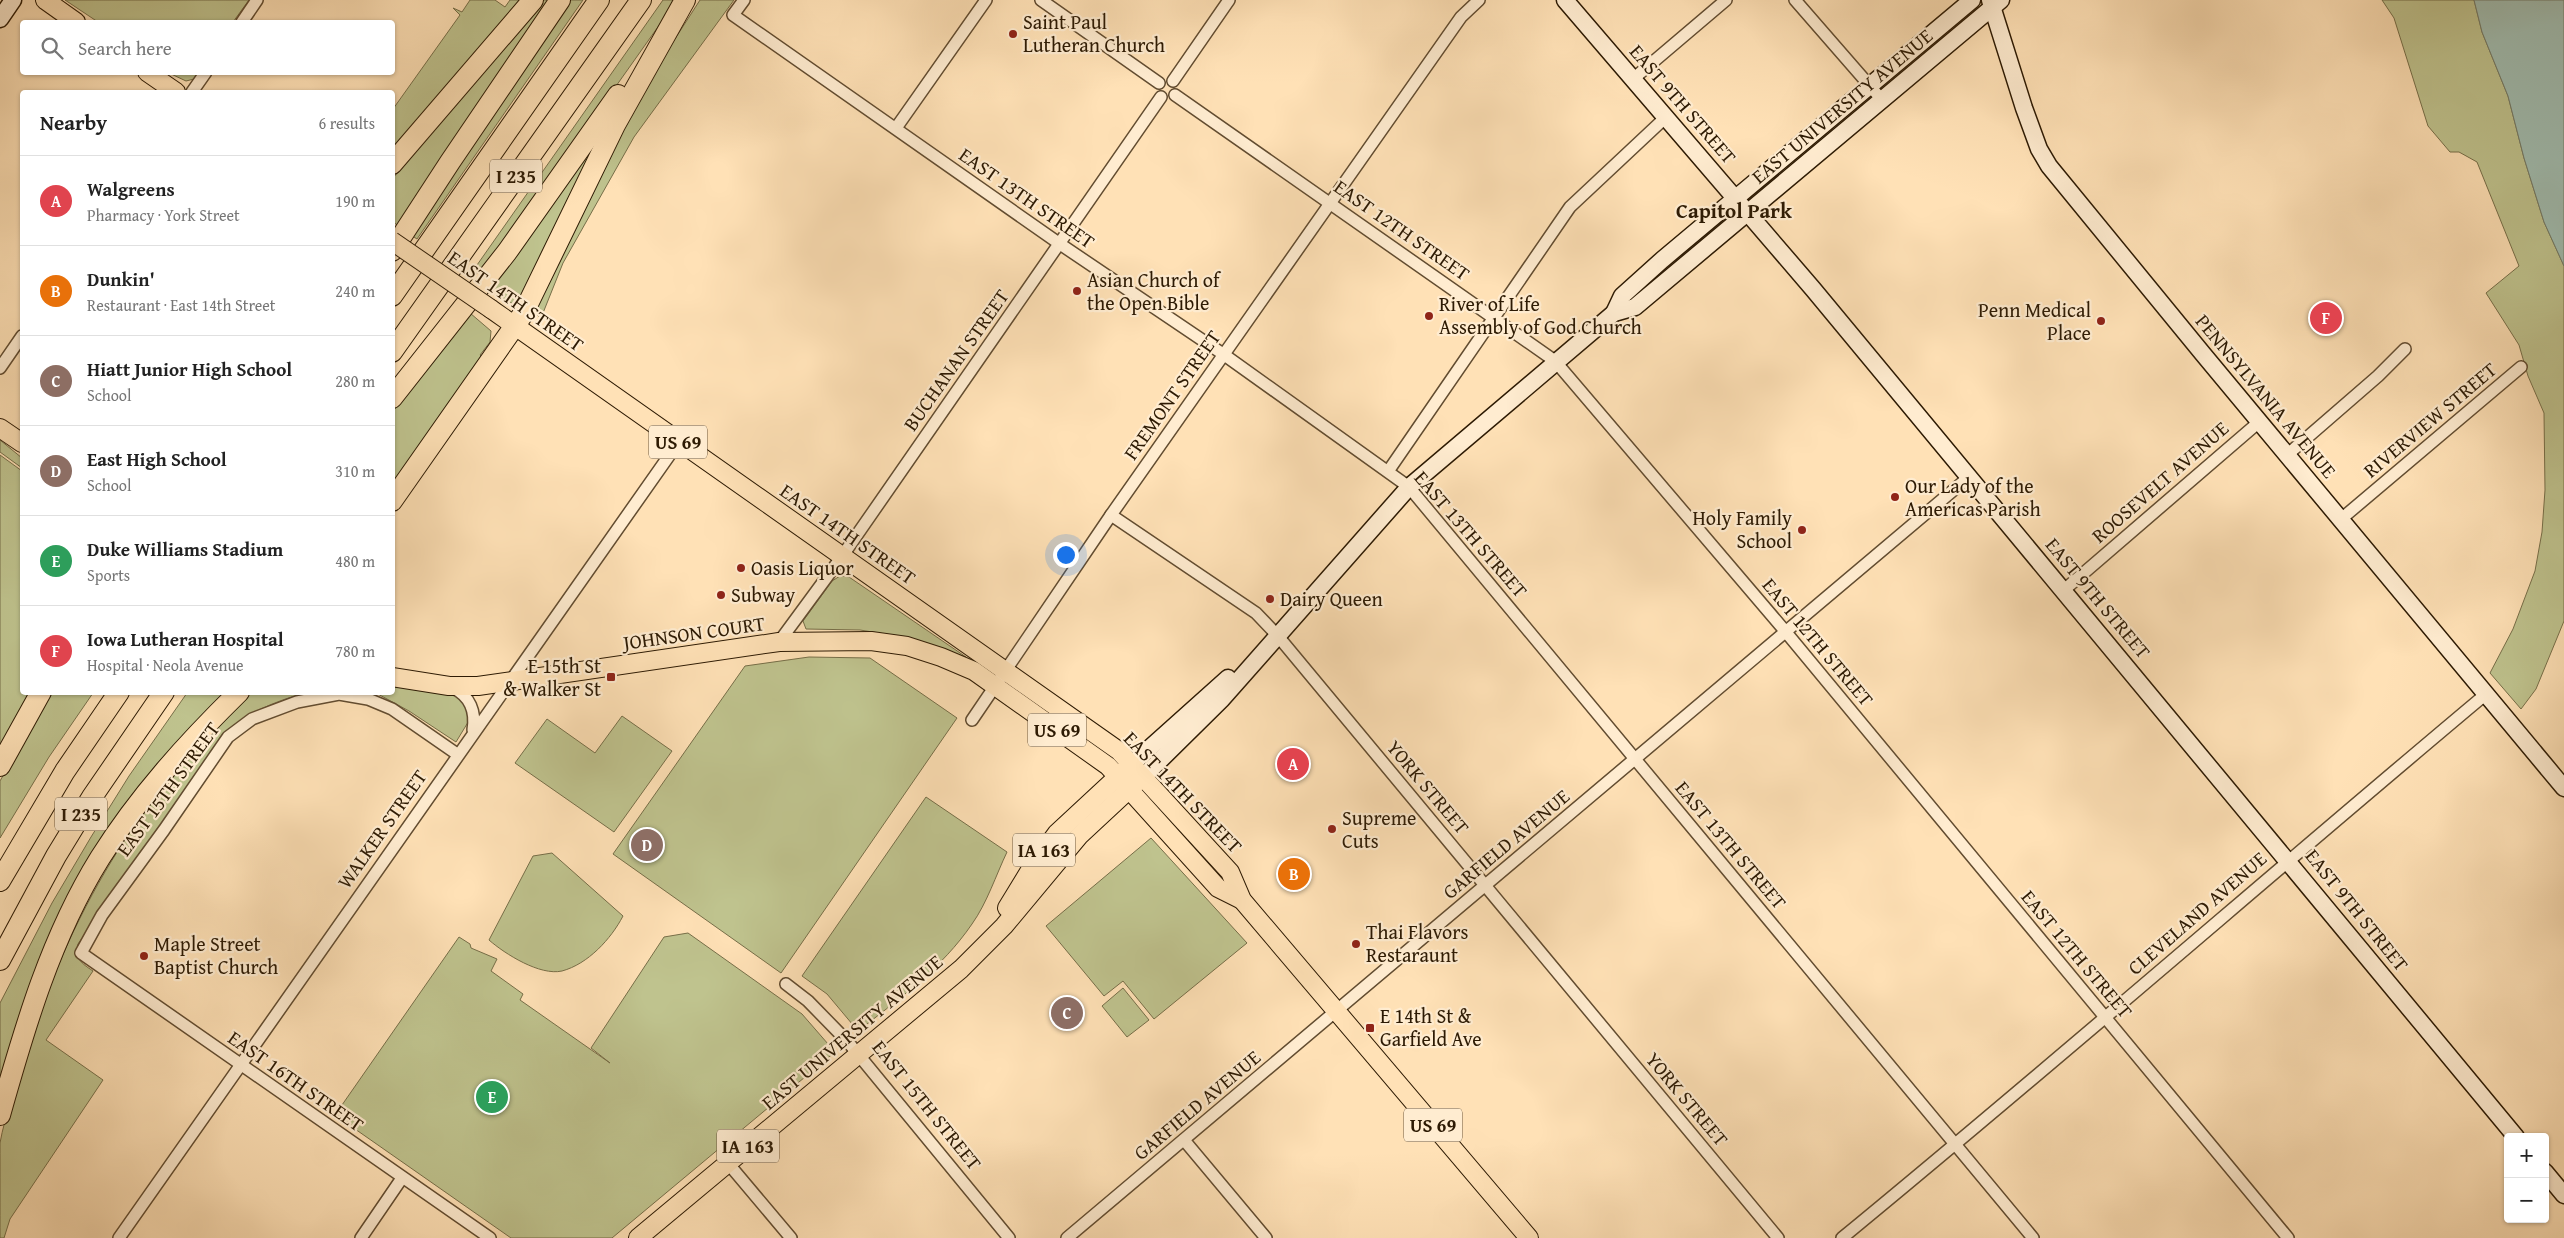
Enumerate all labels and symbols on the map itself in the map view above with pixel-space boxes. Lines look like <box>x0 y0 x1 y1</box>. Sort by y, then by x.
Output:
place label: Saint Paul Lutheran Church <box>1023 7 1165 59</box>
street label: EAST UNIVERSITY AVENUE <box>1745 21 1939 190</box>
marker: Saint Paul Lutheran Church <box>1007 28 1019 40</box>
street label: EAST 9TH STREET <box>1623 38 1744 170</box>
street label: EAST 13TH STREET <box>954 140 1101 255</box>
road number: I 235 <box>490 160 542 192</box>
street label: EAST 12TH STREET <box>1329 172 1476 287</box>
district label: Capitol Park <box>1676 195 1793 226</box>
street label: EAST 14TH STREET <box>443 243 590 358</box>
place label: Asian Church of the Open Bible <box>1087 265 1222 317</box>
street label: BUCHANAN STREET <box>896 283 1015 437</box>
marker: Asian Church of the Open Bible <box>1071 285 1083 297</box>
place label: River of Life Assembly of God Church <box>1439 289 1642 341</box>
place label: Penn Medical Place <box>1978 295 2091 347</box>
pin: F <box>2310 299 2342 337</box>
street label: PENNSYLVANIA AVENUE <box>2189 307 2344 484</box>
marker: River of Life Assembly of God Church <box>1423 310 1435 322</box>
marker: Penn Medical Place <box>2095 315 2107 327</box>
street label: FREMONT STREET <box>1116 324 1227 466</box>
street label: RIVERVIEW STREET <box>2357 355 2503 484</box>
street label: ROOSEVELT AVENUE <box>2085 414 2235 549</box>
road number: US 69 <box>649 426 707 458</box>
street label: EAST 13TH STREET <box>1408 464 1535 603</box>
place label: Our Lady of the Americas Parish <box>1905 471 2041 523</box>
street label: EAST 14TH STREET <box>775 476 922 591</box>
marker: Our Lady of the Americas Parish <box>1889 491 1901 503</box>
place label: Holy Family School <box>1693 503 1792 555</box>
marker: Holy Family School <box>1796 524 1808 536</box>
street label: EAST 9TH STREET <box>2039 531 2158 664</box>
your location <box>1053 542 1079 568</box>
place label: Oasis Liquor <box>751 553 854 582</box>
marker: Oasis Liquor <box>735 562 747 574</box>
street label: EAST 12TH STREET <box>1756 571 1881 712</box>
place label: Subway <box>731 580 795 609</box>
place label: Dairy Queen <box>1280 584 1383 613</box>
marker: Subway <box>715 589 727 601</box>
marker: Dairy Queen <box>1264 593 1276 605</box>
street label: JOHNSON COURT <box>618 608 767 657</box>
place label: E 15th St & Walker St <box>503 651 601 703</box>
marker: E 15th St & Walker St <box>605 671 617 683</box>
road number: US 69 <box>1028 714 1086 746</box>
street label: EAST 15TH STREET <box>109 716 226 862</box>
street label: EAST 14TH STREET <box>1117 724 1249 859</box>
street label: YORK STREET <box>1380 733 1476 840</box>
pin: A <box>1277 745 1309 783</box>
street label: WALKER STREET <box>330 763 433 894</box>
street label: EAST 13TH STREET <box>1669 774 1794 915</box>
street label: GARFIELD AVENUE <box>1436 782 1575 905</box>
road number: I 235 <box>55 798 107 831</box>
place label: Supreme Cuts <box>1342 803 1416 855</box>
marker: Supreme Cuts <box>1326 823 1338 835</box>
pin: D <box>631 826 663 864</box>
road number: IA 163 <box>1013 834 1075 866</box>
street label: EAST 9TH STREET <box>2299 842 2416 977</box>
street label: CLEVELAND AVENUE <box>2121 844 2272 981</box>
pin: B <box>1278 855 1310 893</box>
street label: EAST 12TH STREET <box>2015 883 2140 1024</box>
place label: Thai Flavors Restaraunt <box>1366 917 1468 969</box>
place label: Maple Street Baptist Church <box>154 929 278 981</box>
marker: Thai Flavors Restaraunt <box>1350 938 1362 950</box>
street label: EAST UNIVERSITY AVENUE <box>755 947 949 1116</box>
marker: Maple Street Baptist Church <box>138 950 150 962</box>
pin: C <box>1051 994 1083 1032</box>
place label: E 14th St & Garfield Ave <box>1380 1001 1482 1053</box>
marker: E 14th St & Garfield Ave <box>1364 1022 1376 1034</box>
street label: EAST 16TH STREET <box>223 1023 370 1138</box>
street label: EAST 15TH STREET <box>866 1033 989 1176</box>
street label: GARFIELD AVENUE <box>1127 1043 1266 1166</box>
street label: YORK STREET <box>1639 1045 1735 1152</box>
pin: E <box>476 1078 508 1116</box>
road number: US 69 <box>1404 1108 1462 1142</box>
road number: IA 163 <box>717 1130 779 1162</box>

